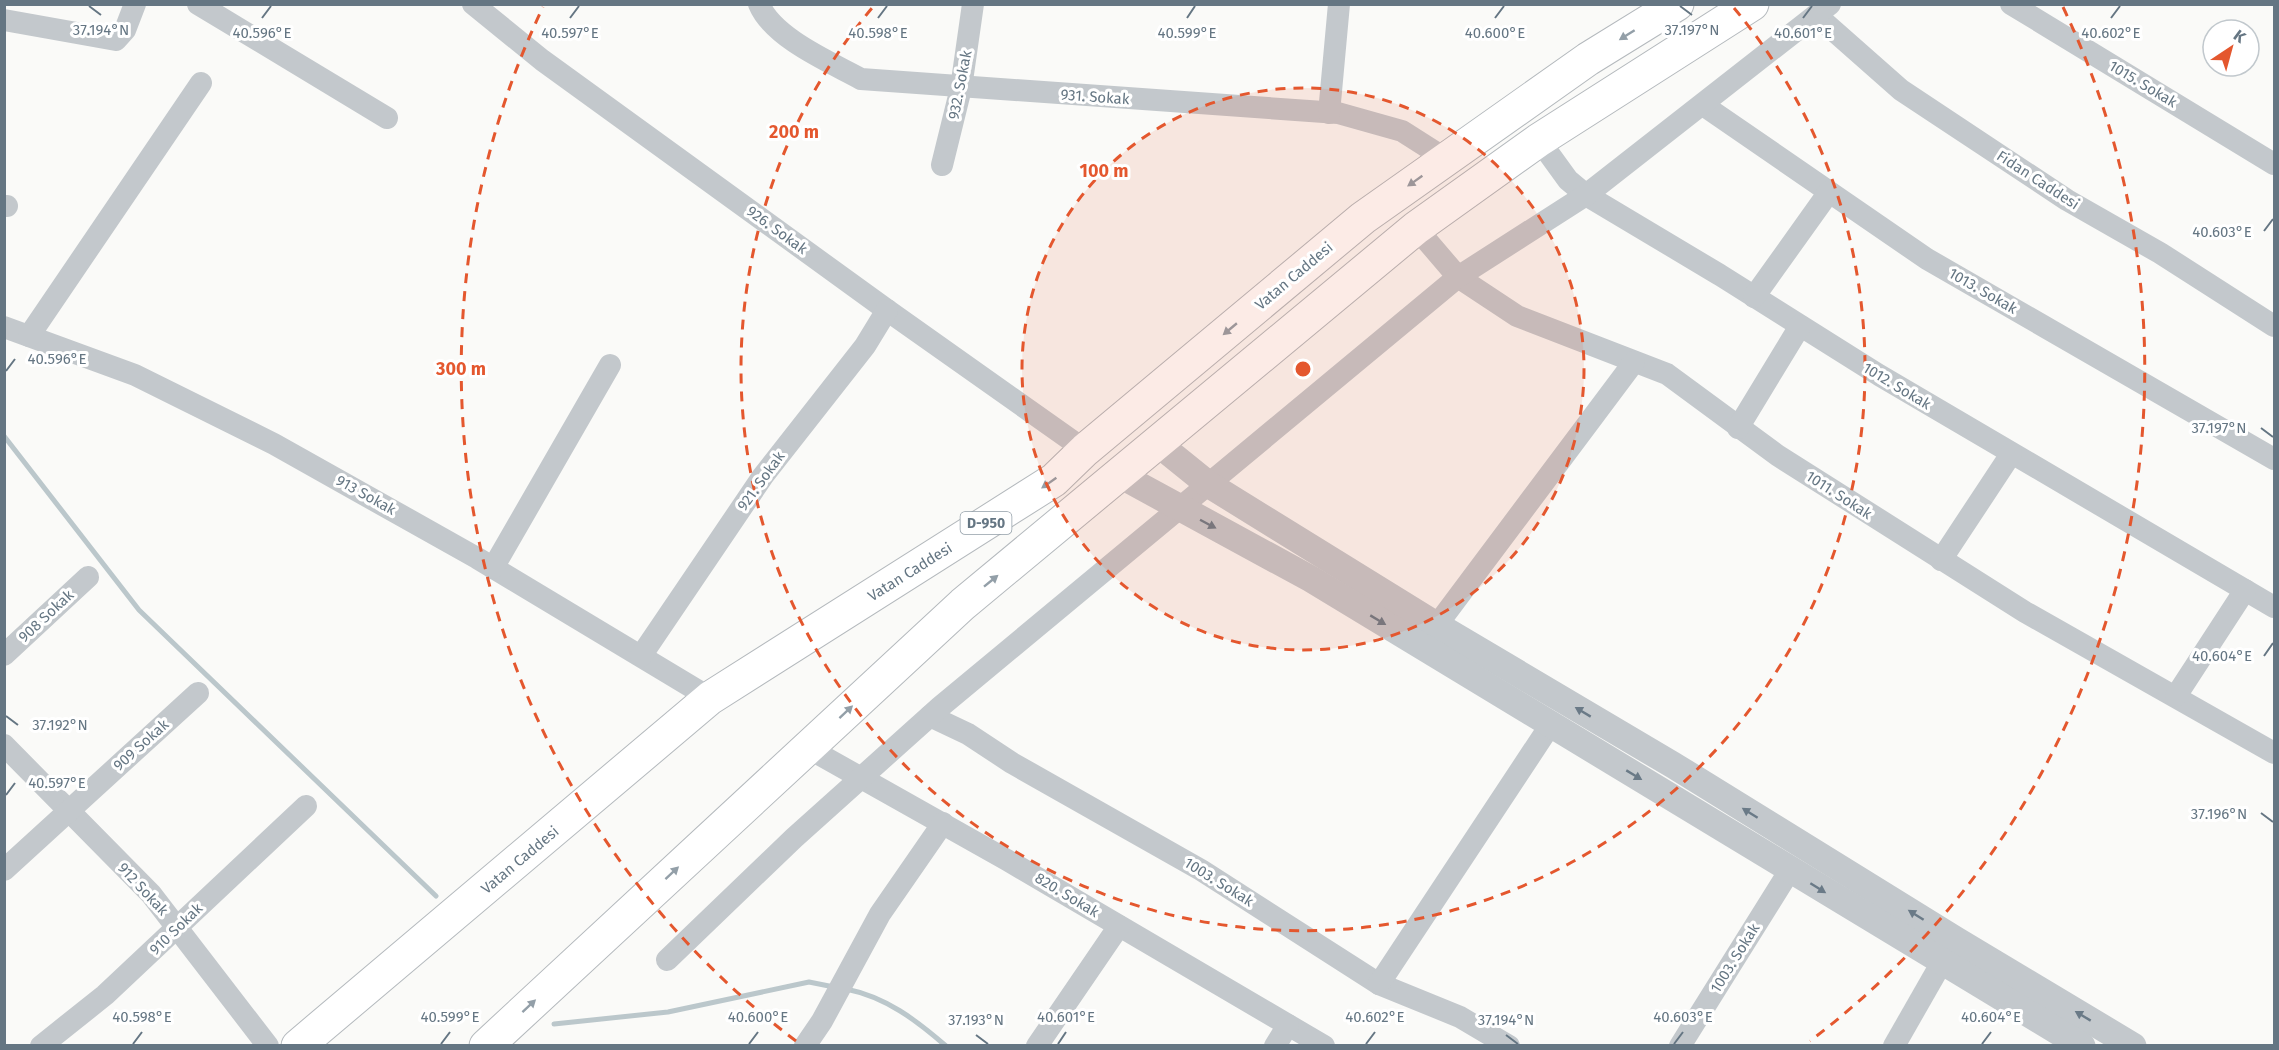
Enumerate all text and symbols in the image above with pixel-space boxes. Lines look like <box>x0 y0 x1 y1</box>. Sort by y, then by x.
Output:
north arrow <box>2201 18 2261 78</box>
text: 37.194°N <box>73 21 129 39</box>
text: 37.197°N <box>1664 21 1720 39</box>
text: 40.596°E <box>233 24 291 42</box>
text: 40.597°E <box>541 24 599 42</box>
text: 40.598°E <box>848 24 908 42</box>
text: 40.599°E <box>1157 24 1217 42</box>
text: 40.600°E <box>1465 24 1525 42</box>
text: 40.601°E <box>1774 24 1832 42</box>
text: 40.602°E <box>2081 24 2141 42</box>
text: K <box>2230 26 2250 47</box>
one-way arrow <box>1619 30 1635 41</box>
street label: 932. Sokak <box>944 49 976 121</box>
street label: 1015. Sokak <box>2106 57 2181 112</box>
street label: 931. Sokak <box>1060 86 1130 108</box>
text: 200 m <box>769 121 819 143</box>
street label: Fidan Caddesi <box>1993 147 2083 213</box>
text: 100 m <box>1080 160 1128 182</box>
one-way arrow <box>1407 175 1422 187</box>
street label: 926. Sokak <box>743 202 811 258</box>
text: 40.603°E <box>2192 223 2252 241</box>
street label: Vatan Caddesi <box>1251 238 1337 314</box>
street label: 1013. Sokak <box>1945 264 2021 318</box>
one-way arrow <box>1222 323 1238 336</box>
text: 40.596°E <box>28 350 86 368</box>
text: 300 m <box>435 358 486 380</box>
centre of rings <box>1293 359 1313 379</box>
street label: 1012. Sokak <box>1860 359 1935 414</box>
text: 37.197°N <box>2191 419 2247 437</box>
street label: 921. Sokak <box>733 448 789 514</box>
street label: 1011. Sokak <box>1803 467 1876 523</box>
street label: 913 Sokak <box>333 471 399 519</box>
one-way arrow <box>1042 477 1058 489</box>
road number: D-950 <box>960 512 1012 534</box>
one-way arrow <box>1200 519 1217 529</box>
street label: Vatan Caddesi <box>865 539 955 605</box>
one-way arrow <box>983 575 999 588</box>
street label: 908 Sokak <box>15 586 77 646</box>
one-way arrow <box>1370 614 1386 625</box>
text: 40.604°E <box>2192 647 2252 665</box>
one-way arrow <box>839 705 854 719</box>
one-way arrow <box>1575 706 1591 717</box>
street label: 909 Sokak <box>110 715 173 775</box>
text: 37.192°N <box>32 716 88 734</box>
one-way arrow <box>1626 769 1642 780</box>
text: 40.597°E <box>28 774 86 792</box>
text: 37.196°N <box>2191 805 2247 823</box>
one-way arrow <box>1742 807 1758 818</box>
street label: Vatan Caddesi <box>477 822 563 898</box>
street label: 1003. Sokak <box>1181 854 1257 911</box>
street label: 912 Sokak <box>114 859 172 919</box>
one-way arrow <box>664 867 679 880</box>
street label: 820. Sokak <box>1032 869 1103 921</box>
one-way arrow <box>1810 882 1826 893</box>
street label: 910 Sokak <box>146 899 206 959</box>
one-way arrow <box>1908 910 1924 921</box>
street label: 1003. Sokak <box>1707 920 1764 996</box>
one-way arrow <box>522 999 536 1013</box>
text: 40.598°E <box>112 1008 172 1026</box>
text: 40.599°E <box>420 1008 480 1026</box>
text: 40.600°E <box>728 1008 788 1026</box>
text: 40.601°E <box>1037 1008 1095 1026</box>
text: 40.602°E <box>1345 1008 1405 1026</box>
text: 40.603°E <box>1653 1008 1713 1026</box>
text: 40.604°E <box>1961 1008 2021 1026</box>
one-way arrow <box>2075 1010 2091 1021</box>
text: 37.193°N <box>948 1011 1004 1029</box>
text: 37.194°N <box>1478 1011 1534 1029</box>

